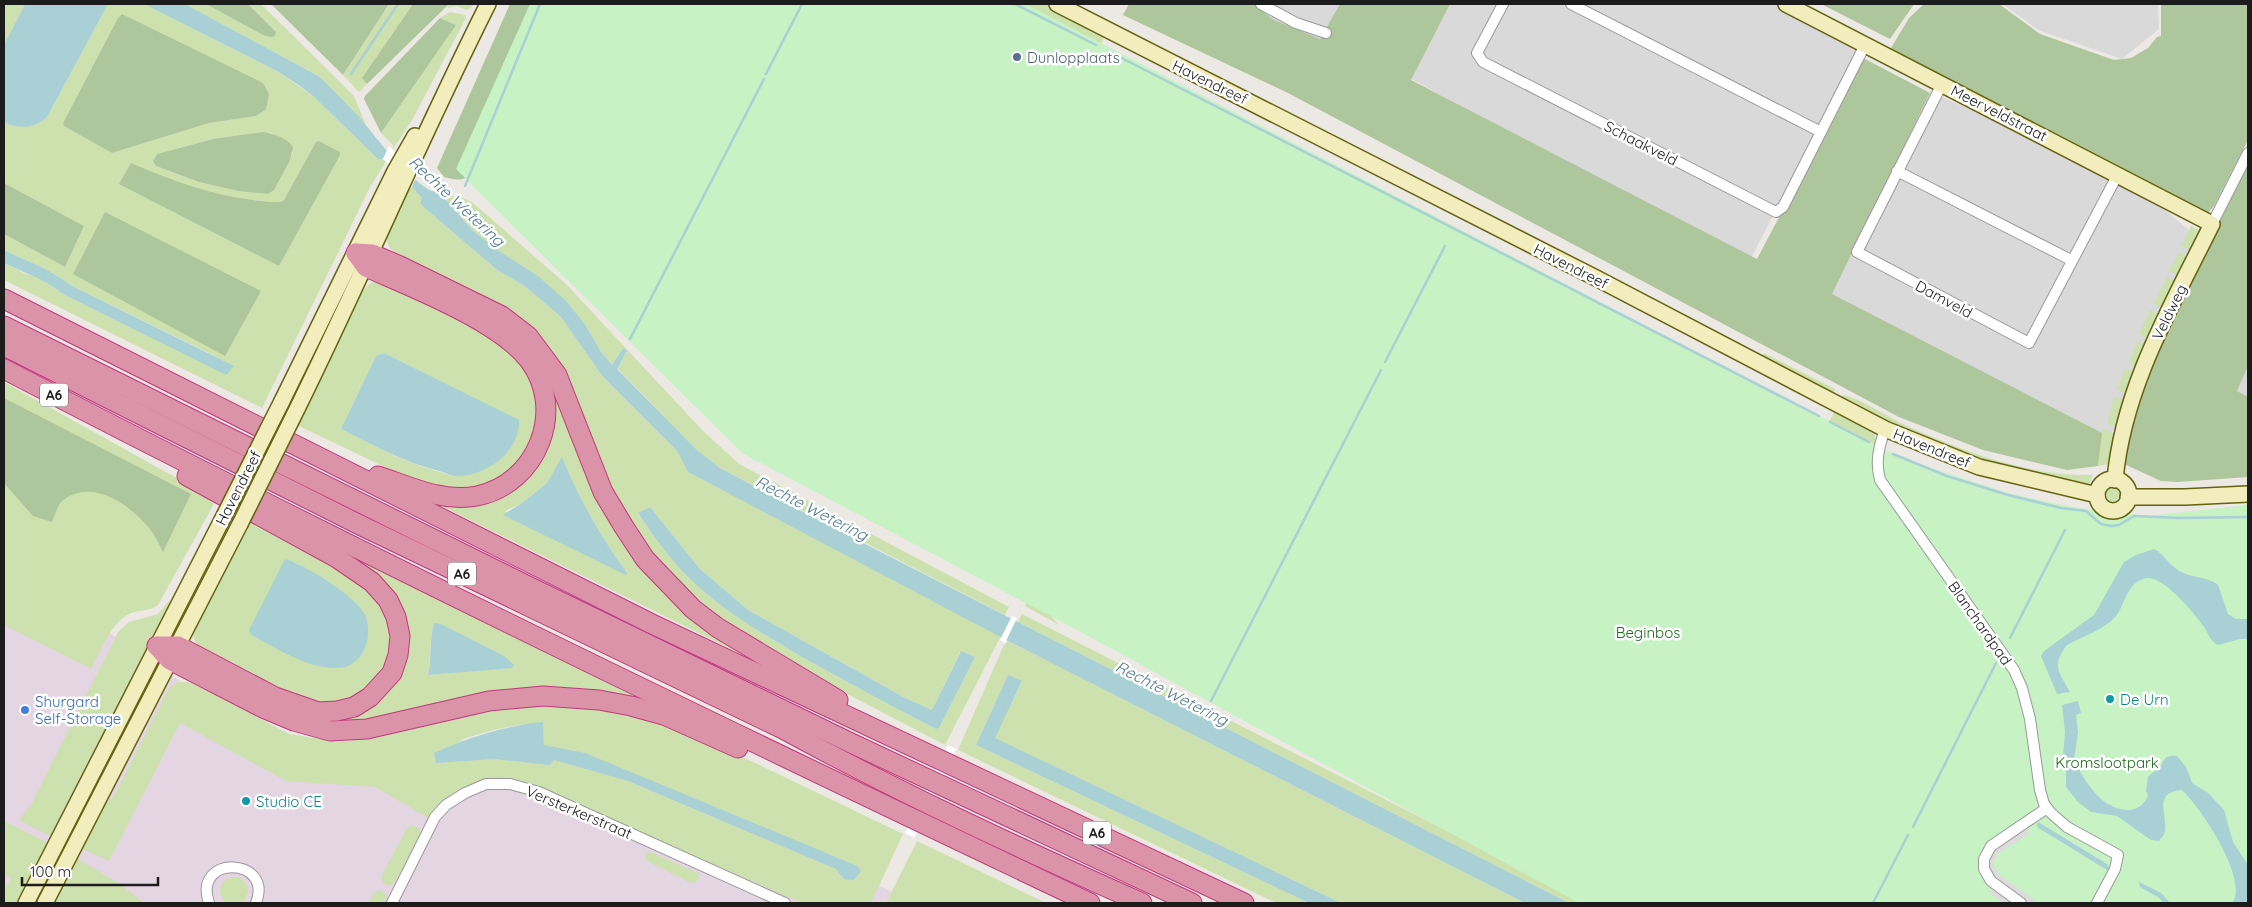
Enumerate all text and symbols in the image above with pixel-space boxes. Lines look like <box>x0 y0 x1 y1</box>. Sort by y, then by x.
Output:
place label: Dunlopplaats <box>1027 48 1120 67</box>
marker: Dunlopplaats <box>1011 51 1023 63</box>
street label: Havendreef <box>1169 56 1251 109</box>
street label: Meerveldstraat <box>1948 81 2050 145</box>
street label: Schaakveld <box>1601 116 1681 170</box>
water label: Rechte Wetering <box>405 152 510 251</box>
street label: Havendreef <box>1530 239 1612 293</box>
street label: Damveld <box>1912 276 1976 322</box>
street label: Veldweg <box>2147 281 2191 343</box>
road number: A6 <box>40 384 68 406</box>
street label: Havendreef <box>1891 424 1974 472</box>
street label: Havendreef <box>211 447 265 529</box>
water label: Rechte Wetering <box>753 471 872 545</box>
road number: A6 <box>448 562 476 586</box>
street label: Blanchardpad <box>1944 577 2016 669</box>
park label: Beginbos <box>1616 623 1680 642</box>
water label: Rechte Wetering <box>1113 656 1232 730</box>
place label: De Urn <box>2120 690 2169 709</box>
place label: Shurgard Self-Storage <box>35 692 121 728</box>
marker: De Urn <box>2104 693 2116 705</box>
marker: Shurgard Self-Storage <box>19 704 31 716</box>
park label: Kromslootpark <box>2055 753 2159 772</box>
street label: Versterkerstraat <box>523 781 635 843</box>
place label: Studio CE <box>256 792 322 811</box>
marker: Studio CE <box>240 795 252 807</box>
road number: A6 <box>1083 821 1111 844</box>
scale bar <box>22 854 159 886</box>
text: 100 m <box>30 862 71 881</box>

